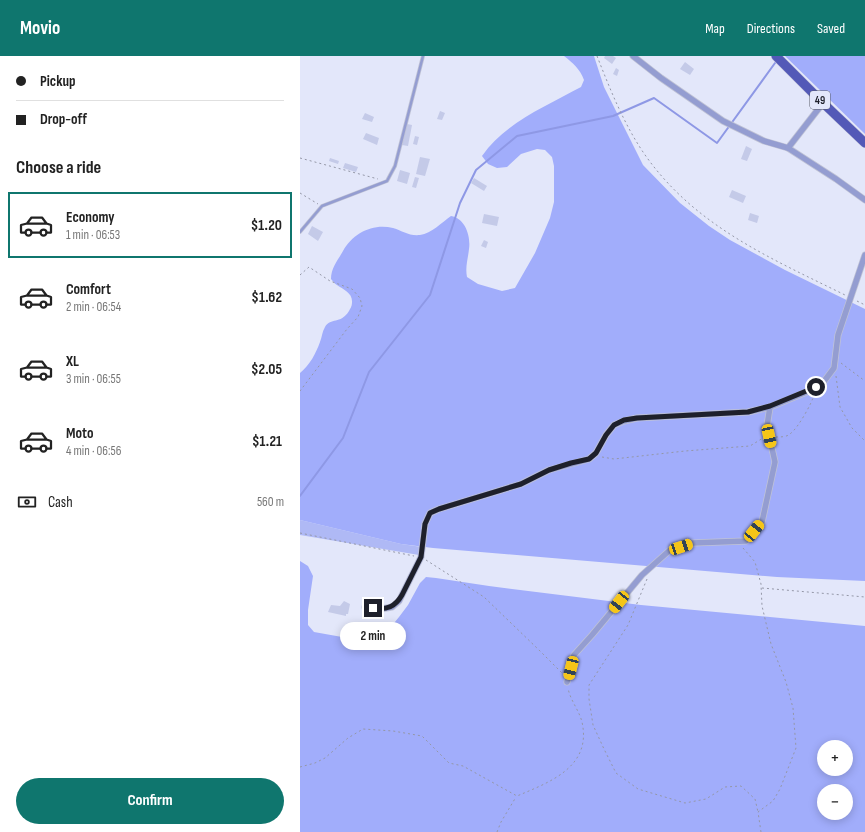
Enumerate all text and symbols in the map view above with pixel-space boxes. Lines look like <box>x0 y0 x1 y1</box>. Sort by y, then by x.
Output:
text: Movio <box>20 17 60 40</box>
text: Map <box>705 20 725 37</box>
text: Directions <box>747 20 795 37</box>
text: Saved <box>817 20 845 37</box>
text: Pickup <box>40 72 76 91</box>
road number: 49 <box>810 91 830 109</box>
text: Drop-off <box>40 110 87 129</box>
text: Choose a ride <box>16 157 101 178</box>
icon: car <box>18 207 54 243</box>
text: Economy <box>66 208 115 227</box>
text: $1.20 <box>251 216 282 235</box>
text: 1 min · 06:53 <box>66 227 120 243</box>
icon: car <box>18 279 54 315</box>
text: Comfort <box>66 280 111 299</box>
text: $1.62 <box>251 288 282 307</box>
text: 2 min · 06:54 <box>66 299 121 315</box>
icon: car <box>18 351 54 387</box>
text: XL <box>66 352 79 371</box>
text: $2.05 <box>251 360 282 379</box>
text: 3 min · 06:55 <box>66 371 121 387</box>
route start <box>807 378 825 396</box>
icon: car <box>18 423 54 459</box>
car <box>761 423 777 449</box>
text: Moto <box>66 424 93 443</box>
text: $1.21 <box>252 432 282 451</box>
text: 4 min · 06:56 <box>66 443 121 459</box>
icon: cash <box>16 491 38 513</box>
text: Cash <box>48 493 73 512</box>
text: 560 m <box>257 494 284 510</box>
car <box>742 518 766 544</box>
car <box>668 538 694 556</box>
car <box>607 589 631 615</box>
route end <box>364 599 382 617</box>
callout: 2 min <box>340 622 406 650</box>
text: 2 min <box>361 628 385 644</box>
car <box>562 655 580 681</box>
map controls <box>817 740 853 820</box>
button: + <box>817 740 853 776</box>
button: Confirm <box>16 778 284 824</box>
button: − <box>817 784 853 820</box>

